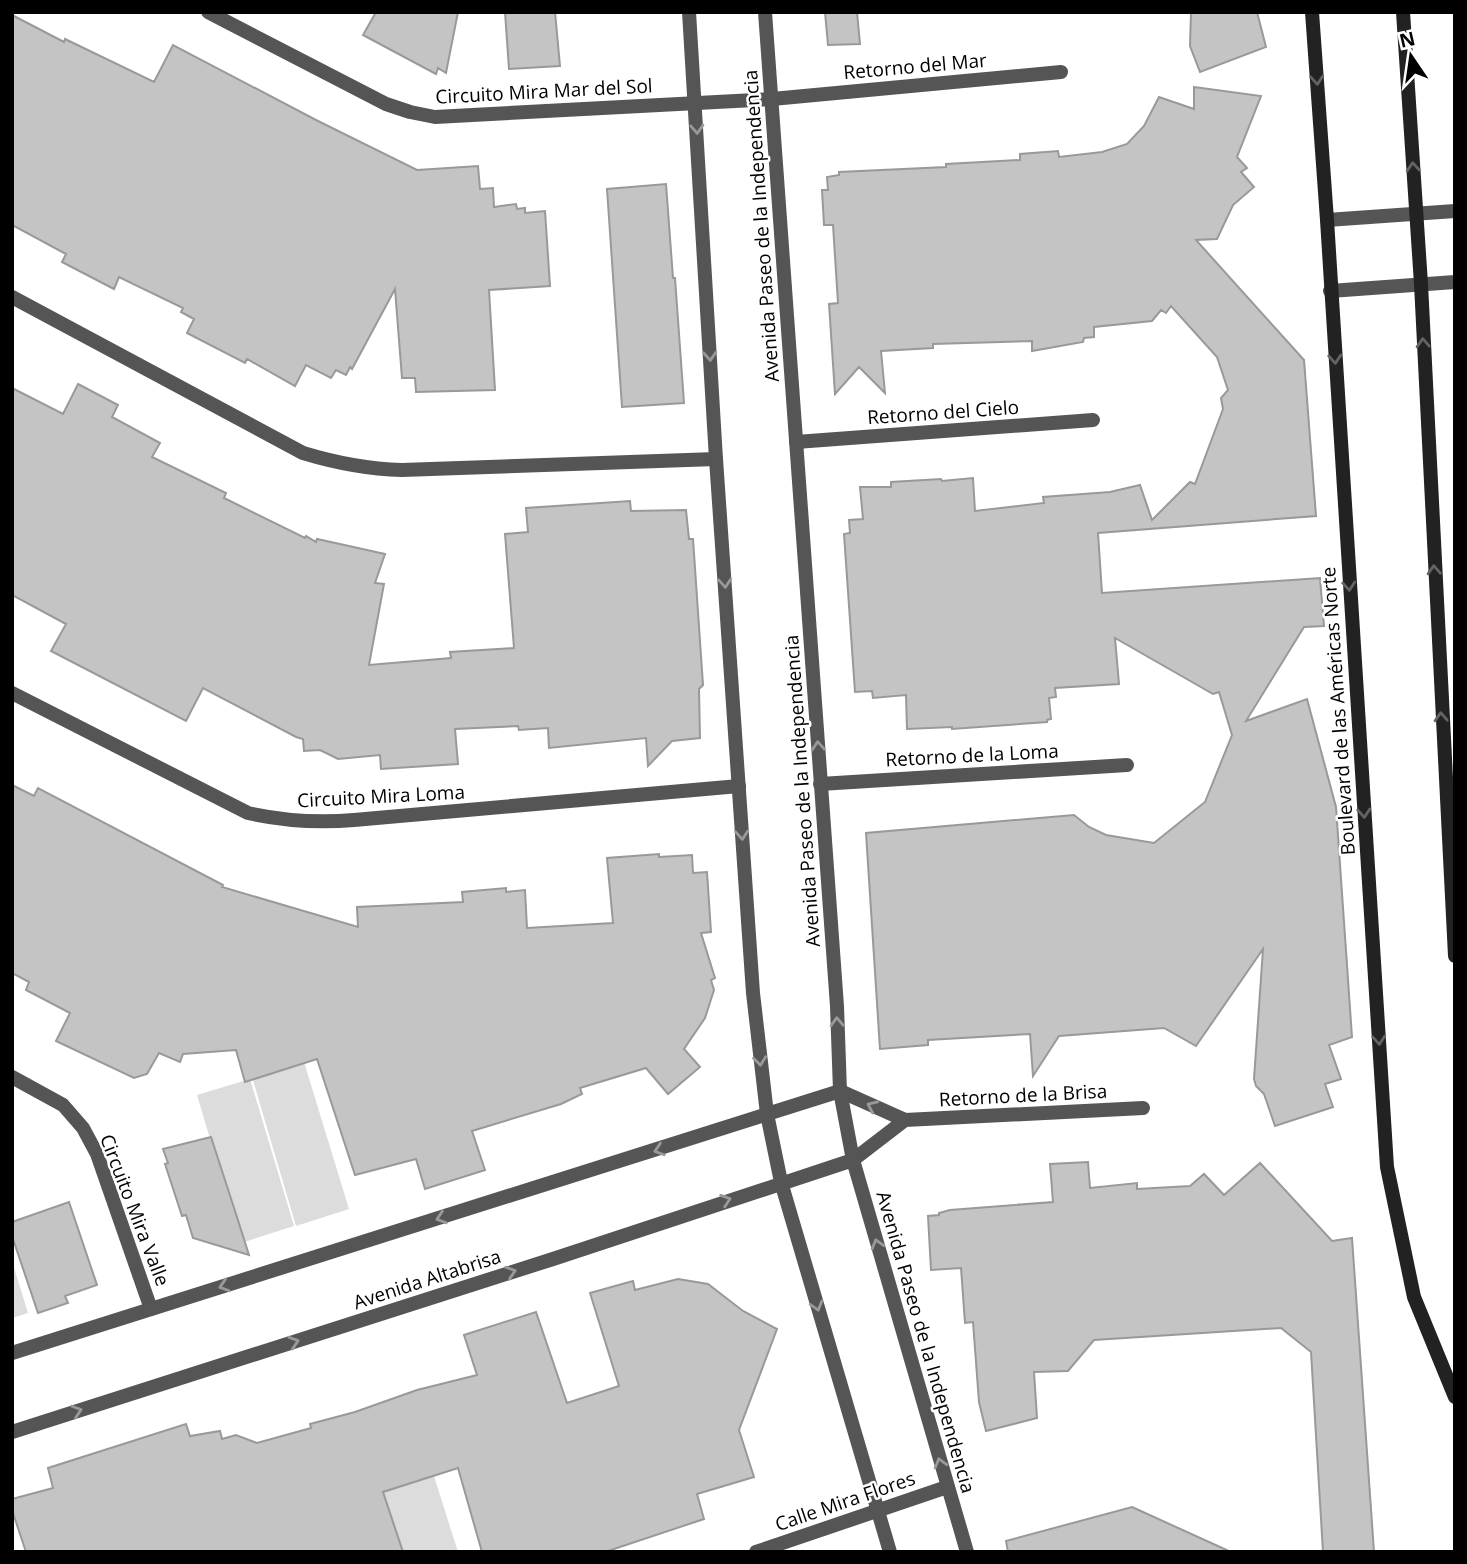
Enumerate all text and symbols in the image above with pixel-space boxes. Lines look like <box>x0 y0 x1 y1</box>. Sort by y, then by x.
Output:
north arrow <box>1376 21 1446 91</box>
text: N <box>1397 25 1418 54</box>
street label: Retorno del Mar <box>842 47 988 85</box>
street label: Avenida Paseo de la Independencia <box>737 69 785 383</box>
street label: Circuito Mira Mar del Sol <box>435 72 653 110</box>
one-way arrow <box>1309 75 1324 86</box>
one-way arrow <box>689 124 704 135</box>
one-way arrow <box>1406 162 1421 173</box>
one-way arrow <box>1416 337 1431 348</box>
one-way arrow <box>702 351 717 362</box>
one-way arrow <box>1327 354 1342 365</box>
street label: Retorno del Cielo <box>866 394 1020 430</box>
one-way arrow <box>1426 564 1441 575</box>
street label: Boulevard de las Américas Norte <box>1315 566 1361 856</box>
one-way arrow <box>717 578 732 589</box>
one-way arrow <box>1342 581 1357 592</box>
street label: Avenida Paseo de la Independencia <box>778 634 826 948</box>
one-way arrow <box>1434 711 1449 722</box>
street label: Retorno de la Loma <box>885 737 1059 773</box>
one-way arrow <box>811 740 826 751</box>
street label: Circuito Mira Loma <box>297 779 465 813</box>
one-way arrow <box>1356 808 1371 819</box>
one-way arrow <box>735 830 750 841</box>
one-way arrow <box>830 1016 845 1027</box>
one-way arrow <box>1371 1035 1386 1046</box>
one-way arrow <box>753 1055 768 1067</box>
street label: Retorno de la Brisa <box>938 1078 1108 1112</box>
one-way arrow <box>867 1100 879 1114</box>
street label: Circuito Mira Valle <box>94 1130 176 1290</box>
one-way arrow <box>653 1142 665 1157</box>
street label: Avenida Paseo de la Independencia <box>870 1188 982 1496</box>
one-way arrow <box>720 1194 732 1208</box>
one-way arrow <box>436 1210 448 1224</box>
one-way arrow <box>871 1239 886 1251</box>
street label: Avenida Altabrisa <box>350 1243 504 1315</box>
one-way arrow <box>504 1266 516 1281</box>
one-way arrow <box>219 1278 231 1293</box>
one-way arrow <box>809 1299 824 1311</box>
one-way arrow <box>287 1336 300 1350</box>
one-way arrow <box>71 1405 83 1420</box>
one-way arrow <box>934 1457 948 1469</box>
street label: Calle Mira Flores <box>772 1465 918 1537</box>

